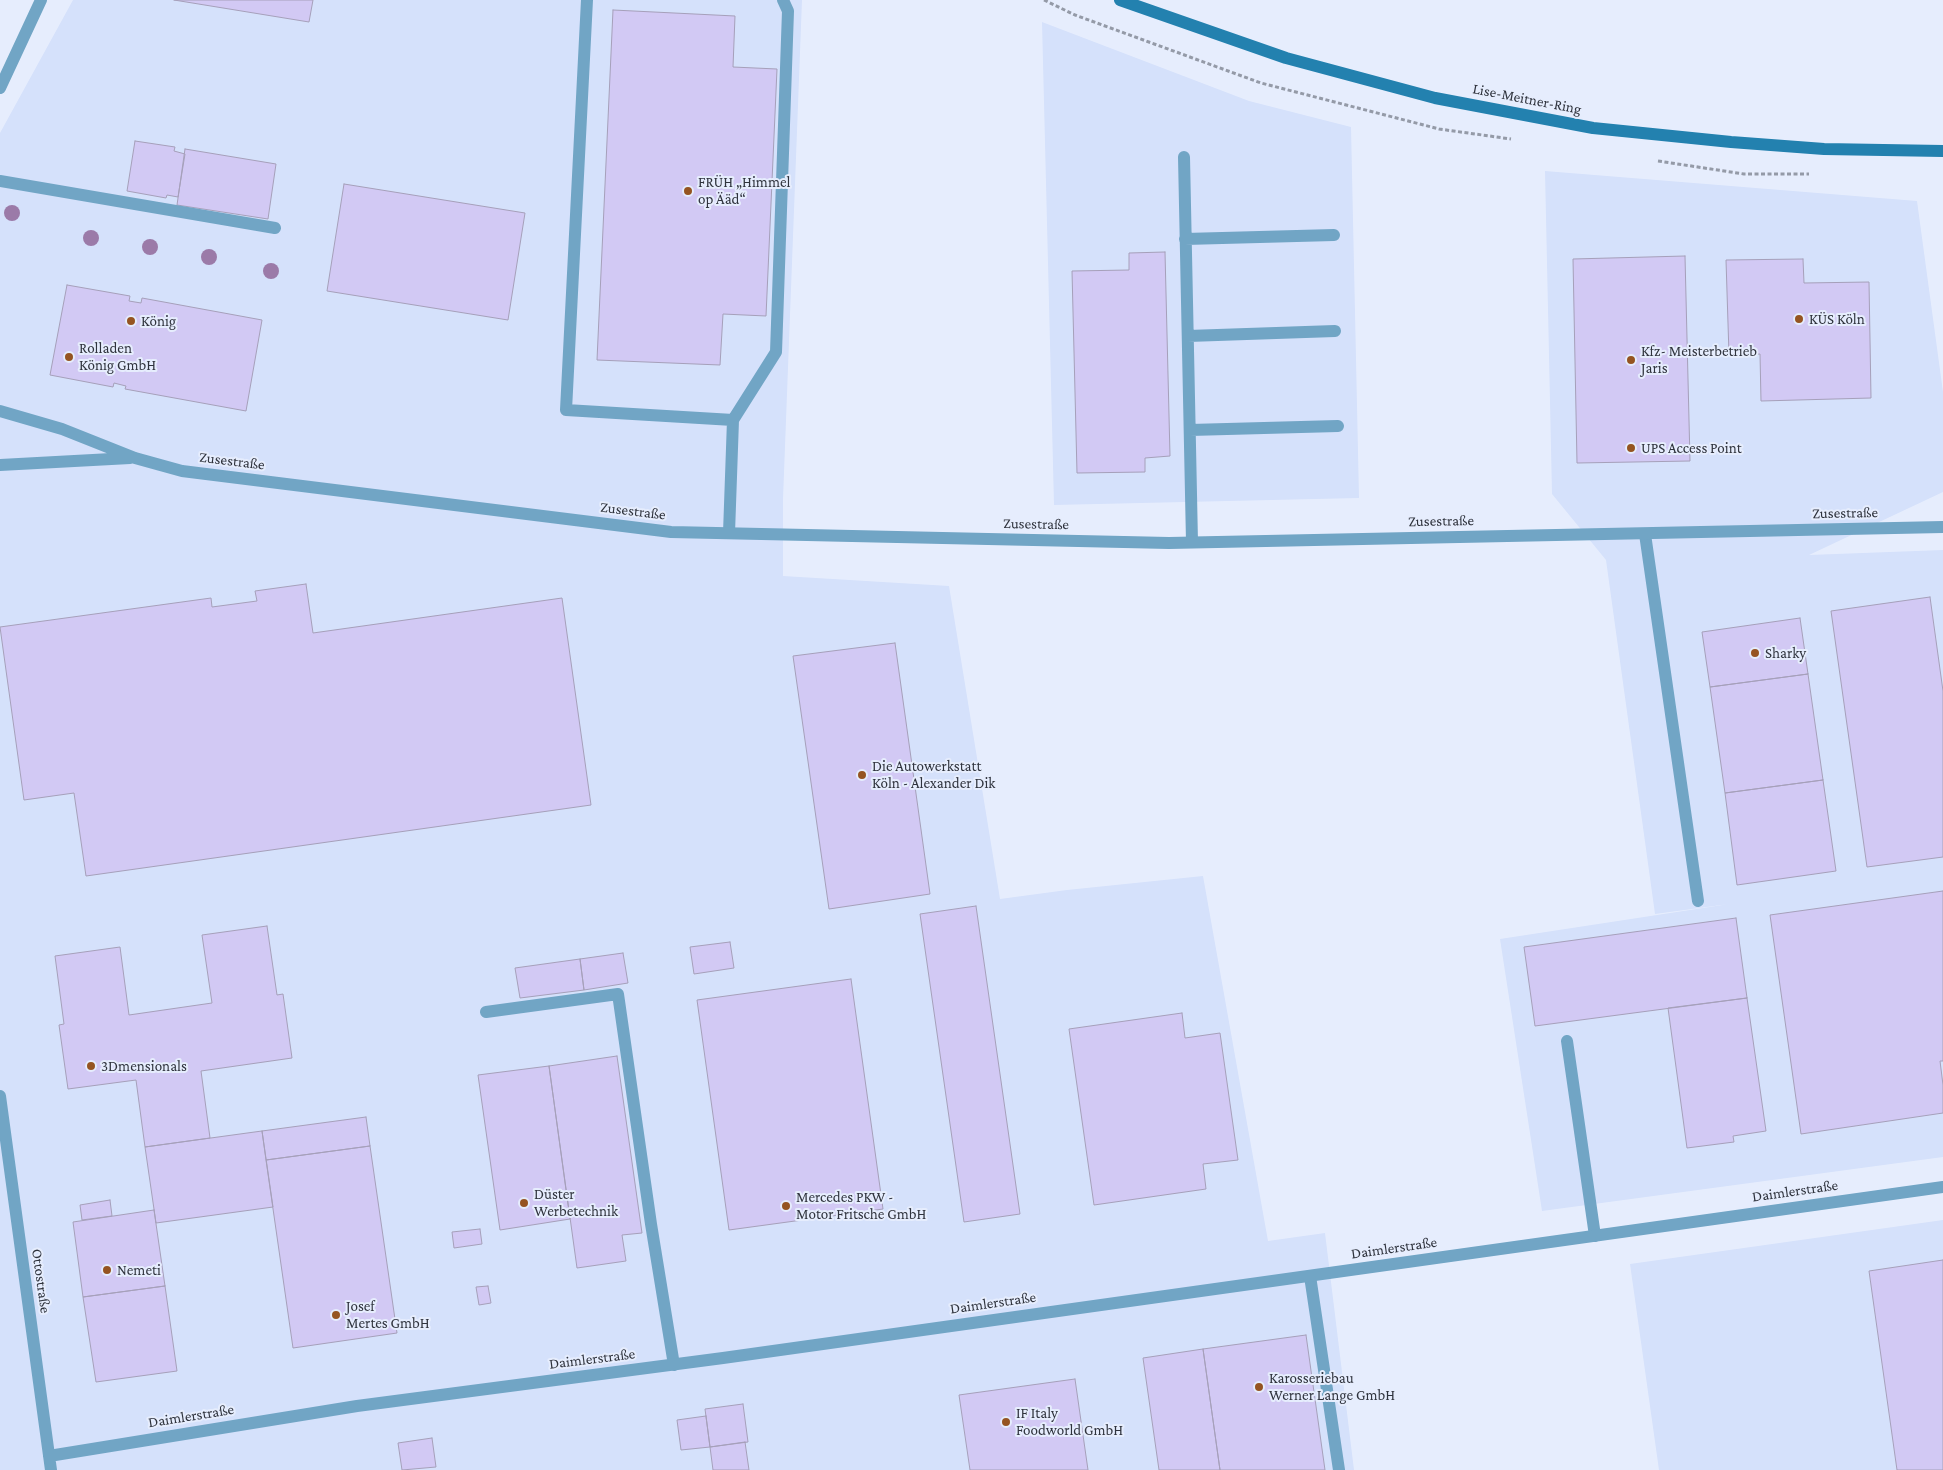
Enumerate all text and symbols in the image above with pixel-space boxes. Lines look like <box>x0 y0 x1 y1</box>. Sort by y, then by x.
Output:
street label: Lise-Meitner-Ring <box>1471 80 1583 118</box>
place label: FRÜH „Himmel op Ääd“ <box>698 173 790 208</box>
marker: FRÜH „Himmel op Ääd“ <box>682 185 694 197</box>
place label: KÜS Köln <box>1809 310 1865 328</box>
place label: König <box>141 312 176 330</box>
marker: KÜS Köln <box>1793 313 1805 325</box>
marker: König <box>125 315 137 327</box>
place label: Rolladen König GmbH <box>79 339 156 374</box>
place label: Kfz- Meisterbetrieb Jaris <box>1641 342 1757 377</box>
marker: Rolladen König GmbH <box>63 351 75 363</box>
marker: Kfz- Meisterbetrieb Jaris <box>1625 354 1637 366</box>
place label: UPS Access Point <box>1641 439 1742 457</box>
marker: UPS Access Point <box>1625 442 1637 454</box>
street label: Zusestraße <box>198 448 266 474</box>
street label: Zusestraße <box>599 498 667 524</box>
street label: Zusestraße <box>1812 503 1878 523</box>
street label: Zusestraße <box>1408 511 1474 531</box>
street label: Zusestraße <box>1003 514 1069 534</box>
place label: Sharky <box>1765 644 1806 662</box>
marker: Sharky <box>1749 647 1761 659</box>
place label: Die Autowerkstatt Köln - Alexander Dik <box>872 757 996 792</box>
marker: Die Autowerkstatt Köln - Alexander Dik <box>856 769 868 781</box>
place label: 3Dmensionals <box>101 1057 187 1075</box>
marker: 3Dmensionals <box>85 1060 97 1072</box>
street label: Daimlerstraße <box>1751 1176 1839 1206</box>
place label: Düster Werbetechnik <box>534 1185 618 1220</box>
place label: Mercedes PKW - Motor Fritsche GmbH <box>796 1188 926 1223</box>
marker: Düster Werbetechnik <box>518 1197 530 1209</box>
marker: Mercedes PKW - Motor Fritsche GmbH <box>780 1200 792 1212</box>
street label: Daimlerstraße <box>1350 1233 1438 1263</box>
street label: Ottostraße <box>28 1248 54 1314</box>
place label: Nemeti <box>117 1261 161 1279</box>
marker: Nemeti <box>101 1264 113 1276</box>
street label: Daimlerstraße <box>949 1288 1037 1318</box>
place label: Josef Mertes GmbH <box>346 1297 430 1332</box>
marker: Josef Mertes GmbH <box>330 1309 342 1321</box>
street label: Daimlerstraße <box>548 1345 636 1373</box>
place label: Karosseriebau Werner Lange GmbH <box>1269 1369 1395 1404</box>
marker: Karosseriebau Werner Lange GmbH <box>1253 1381 1265 1393</box>
street label: Daimlerstraße <box>147 1400 235 1432</box>
place label: IF Italy Foodworld GmbH <box>1016 1404 1123 1439</box>
marker: IF Italy Foodworld GmbH <box>1000 1416 1012 1428</box>

